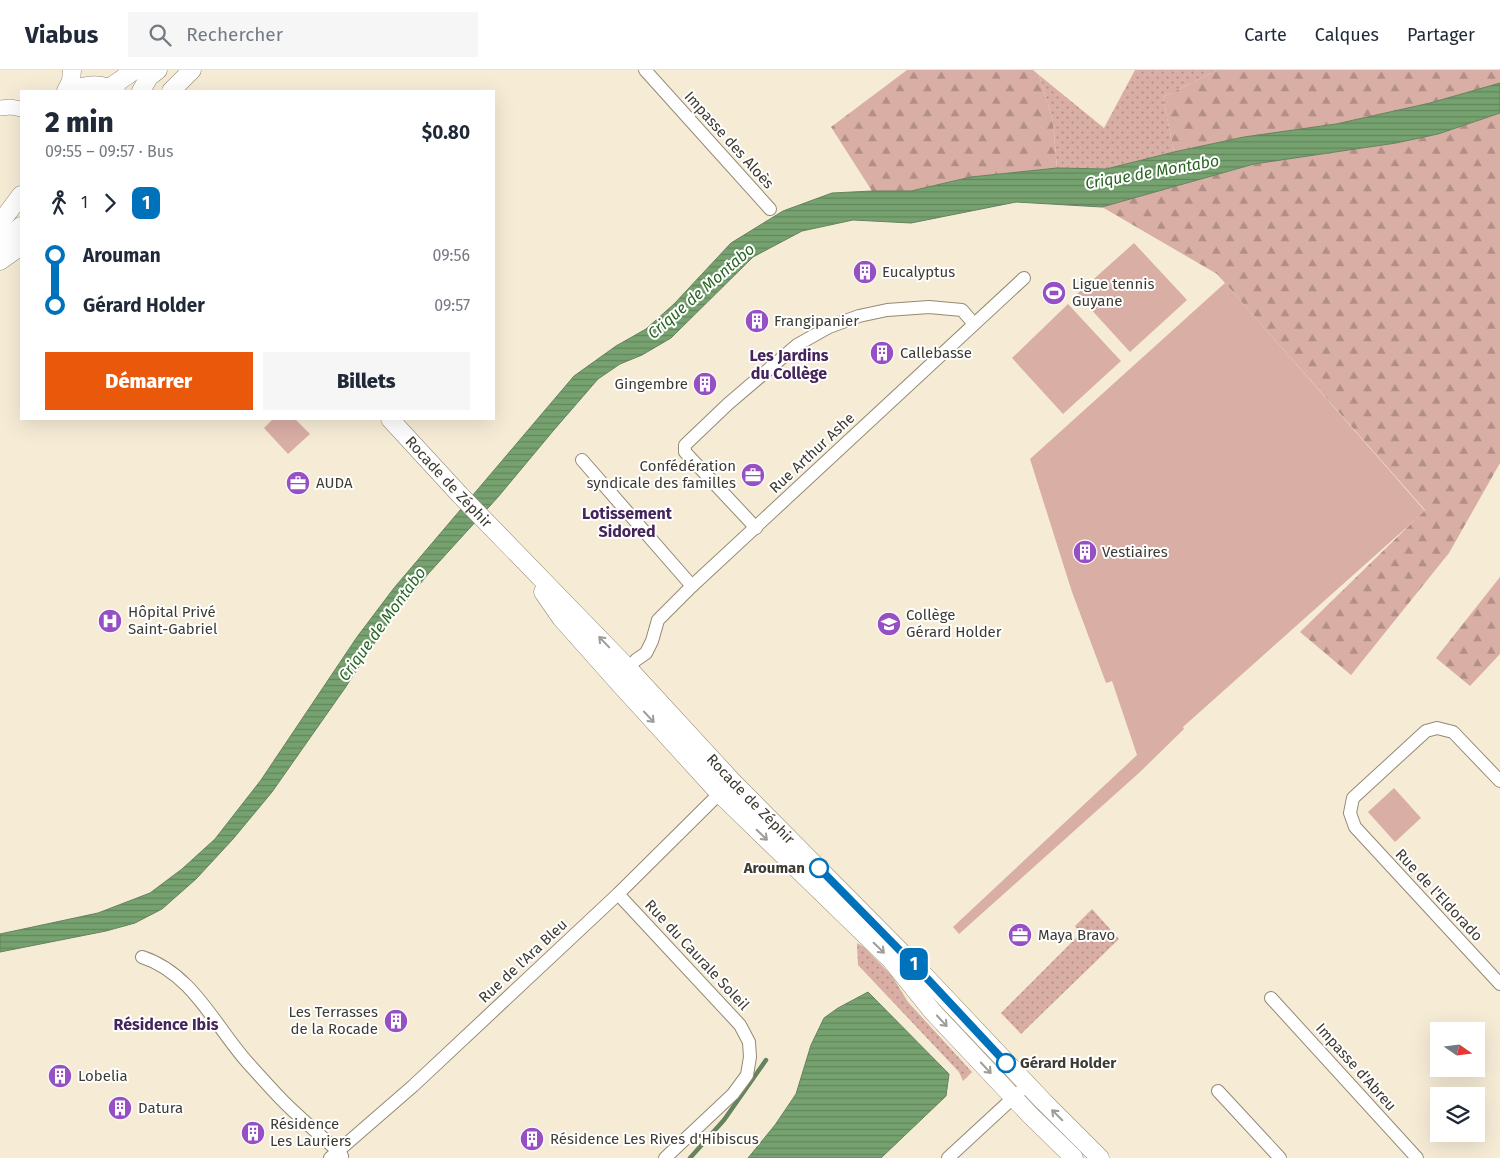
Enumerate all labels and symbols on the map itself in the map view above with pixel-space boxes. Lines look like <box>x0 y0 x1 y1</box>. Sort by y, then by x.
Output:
street label: Impasse des Aloès <box>680 88 778 192</box>
water label: Crique de Montabo <box>1084 151 1220 193</box>
water label: Crique de Montabo <box>644 239 758 343</box>
building icon: Eucalyptus <box>852 259 878 285</box>
place label: Eucalyptus <box>882 263 955 281</box>
place label: Ligue tennis Guyane <box>1072 275 1154 310</box>
sports icon: Ligue tennis Guyane <box>1041 280 1067 306</box>
building icon: Frangipanier <box>744 308 770 334</box>
place label: Frangipanier <box>774 312 859 330</box>
building icon: Callebasse <box>869 340 895 366</box>
place label: Callebasse <box>900 344 972 362</box>
district label: Les Jardins du Collège <box>749 346 829 383</box>
building icon: Gingembre <box>692 371 718 397</box>
place label: Gingembre <box>614 375 688 393</box>
street label: Rue Arthur Ashe <box>766 409 858 497</box>
street label: Rocade de Zéphir <box>401 433 496 532</box>
place label: Confédération syndicale des familles <box>586 457 736 492</box>
office icon: Confédération syndicale des familles <box>740 462 766 488</box>
office icon: AUDA <box>285 470 311 496</box>
place label: AUDA <box>316 474 353 492</box>
district label: Lotissement Sidored <box>582 504 673 541</box>
building icon: Vestiaires <box>1072 539 1098 565</box>
place label: Vestiaires <box>1102 543 1168 561</box>
water label: Crique de Montabo <box>334 564 430 684</box>
place label: Hôpital Privé Saint-Gabriel <box>128 603 218 638</box>
place label: Collège Gérard Holder <box>906 606 1002 641</box>
hospital icon: Hôpital Privé Saint-Gabriel <box>97 608 123 634</box>
school or university icon: Collège Gérard Holder <box>876 611 902 637</box>
one-way arrow <box>598 637 610 649</box>
one-way arrow <box>644 711 655 724</box>
street label: Rocade de Zéphir <box>703 750 799 848</box>
one-way arrow <box>756 828 768 841</box>
street label: Rue de l'Eldorado <box>1392 845 1486 945</box>
marker: Arouman <box>809 858 829 878</box>
place label: Arouman <box>743 859 805 877</box>
street label: Rue du Caurale Soleil <box>641 896 753 1014</box>
street label: Rue de l'Ara Bleu <box>475 915 571 1007</box>
office icon: Maya Bravo <box>1007 922 1033 948</box>
place label: Maya Bravo <box>1038 926 1115 944</box>
one-way arrow <box>872 942 885 954</box>
line badge: 1 <box>898 948 930 980</box>
place label: Les Terrasses de la Rocade <box>289 1003 378 1038</box>
building icon: Les Terrasses de la Rocade <box>383 1008 409 1034</box>
district label: Résidence Ibis <box>114 1015 219 1034</box>
one-way arrow <box>936 1015 948 1028</box>
street label: Impasse d'Abreu <box>1312 1020 1400 1114</box>
north arrow <box>1430 1022 1485 1078</box>
marker: Gérard Holder <box>996 1053 1016 1073</box>
place label: Gérard Holder <box>1020 1054 1117 1072</box>
one-way arrow <box>980 1062 992 1075</box>
building icon: Lobelia <box>47 1063 73 1089</box>
place label: Lobelia <box>78 1067 128 1085</box>
building icon: Datura <box>107 1095 133 1121</box>
place label: Datura <box>138 1099 183 1117</box>
one-way arrow <box>1050 1109 1063 1121</box>
place label: Résidence Les Lauriers <box>270 1115 351 1150</box>
building icon: Résidence Les Lauriers <box>240 1120 266 1146</box>
building icon: Résidence Les Rives d'Hibiscus <box>519 1126 545 1152</box>
place label: Résidence Les Rives d'Hibiscus <box>550 1130 759 1148</box>

